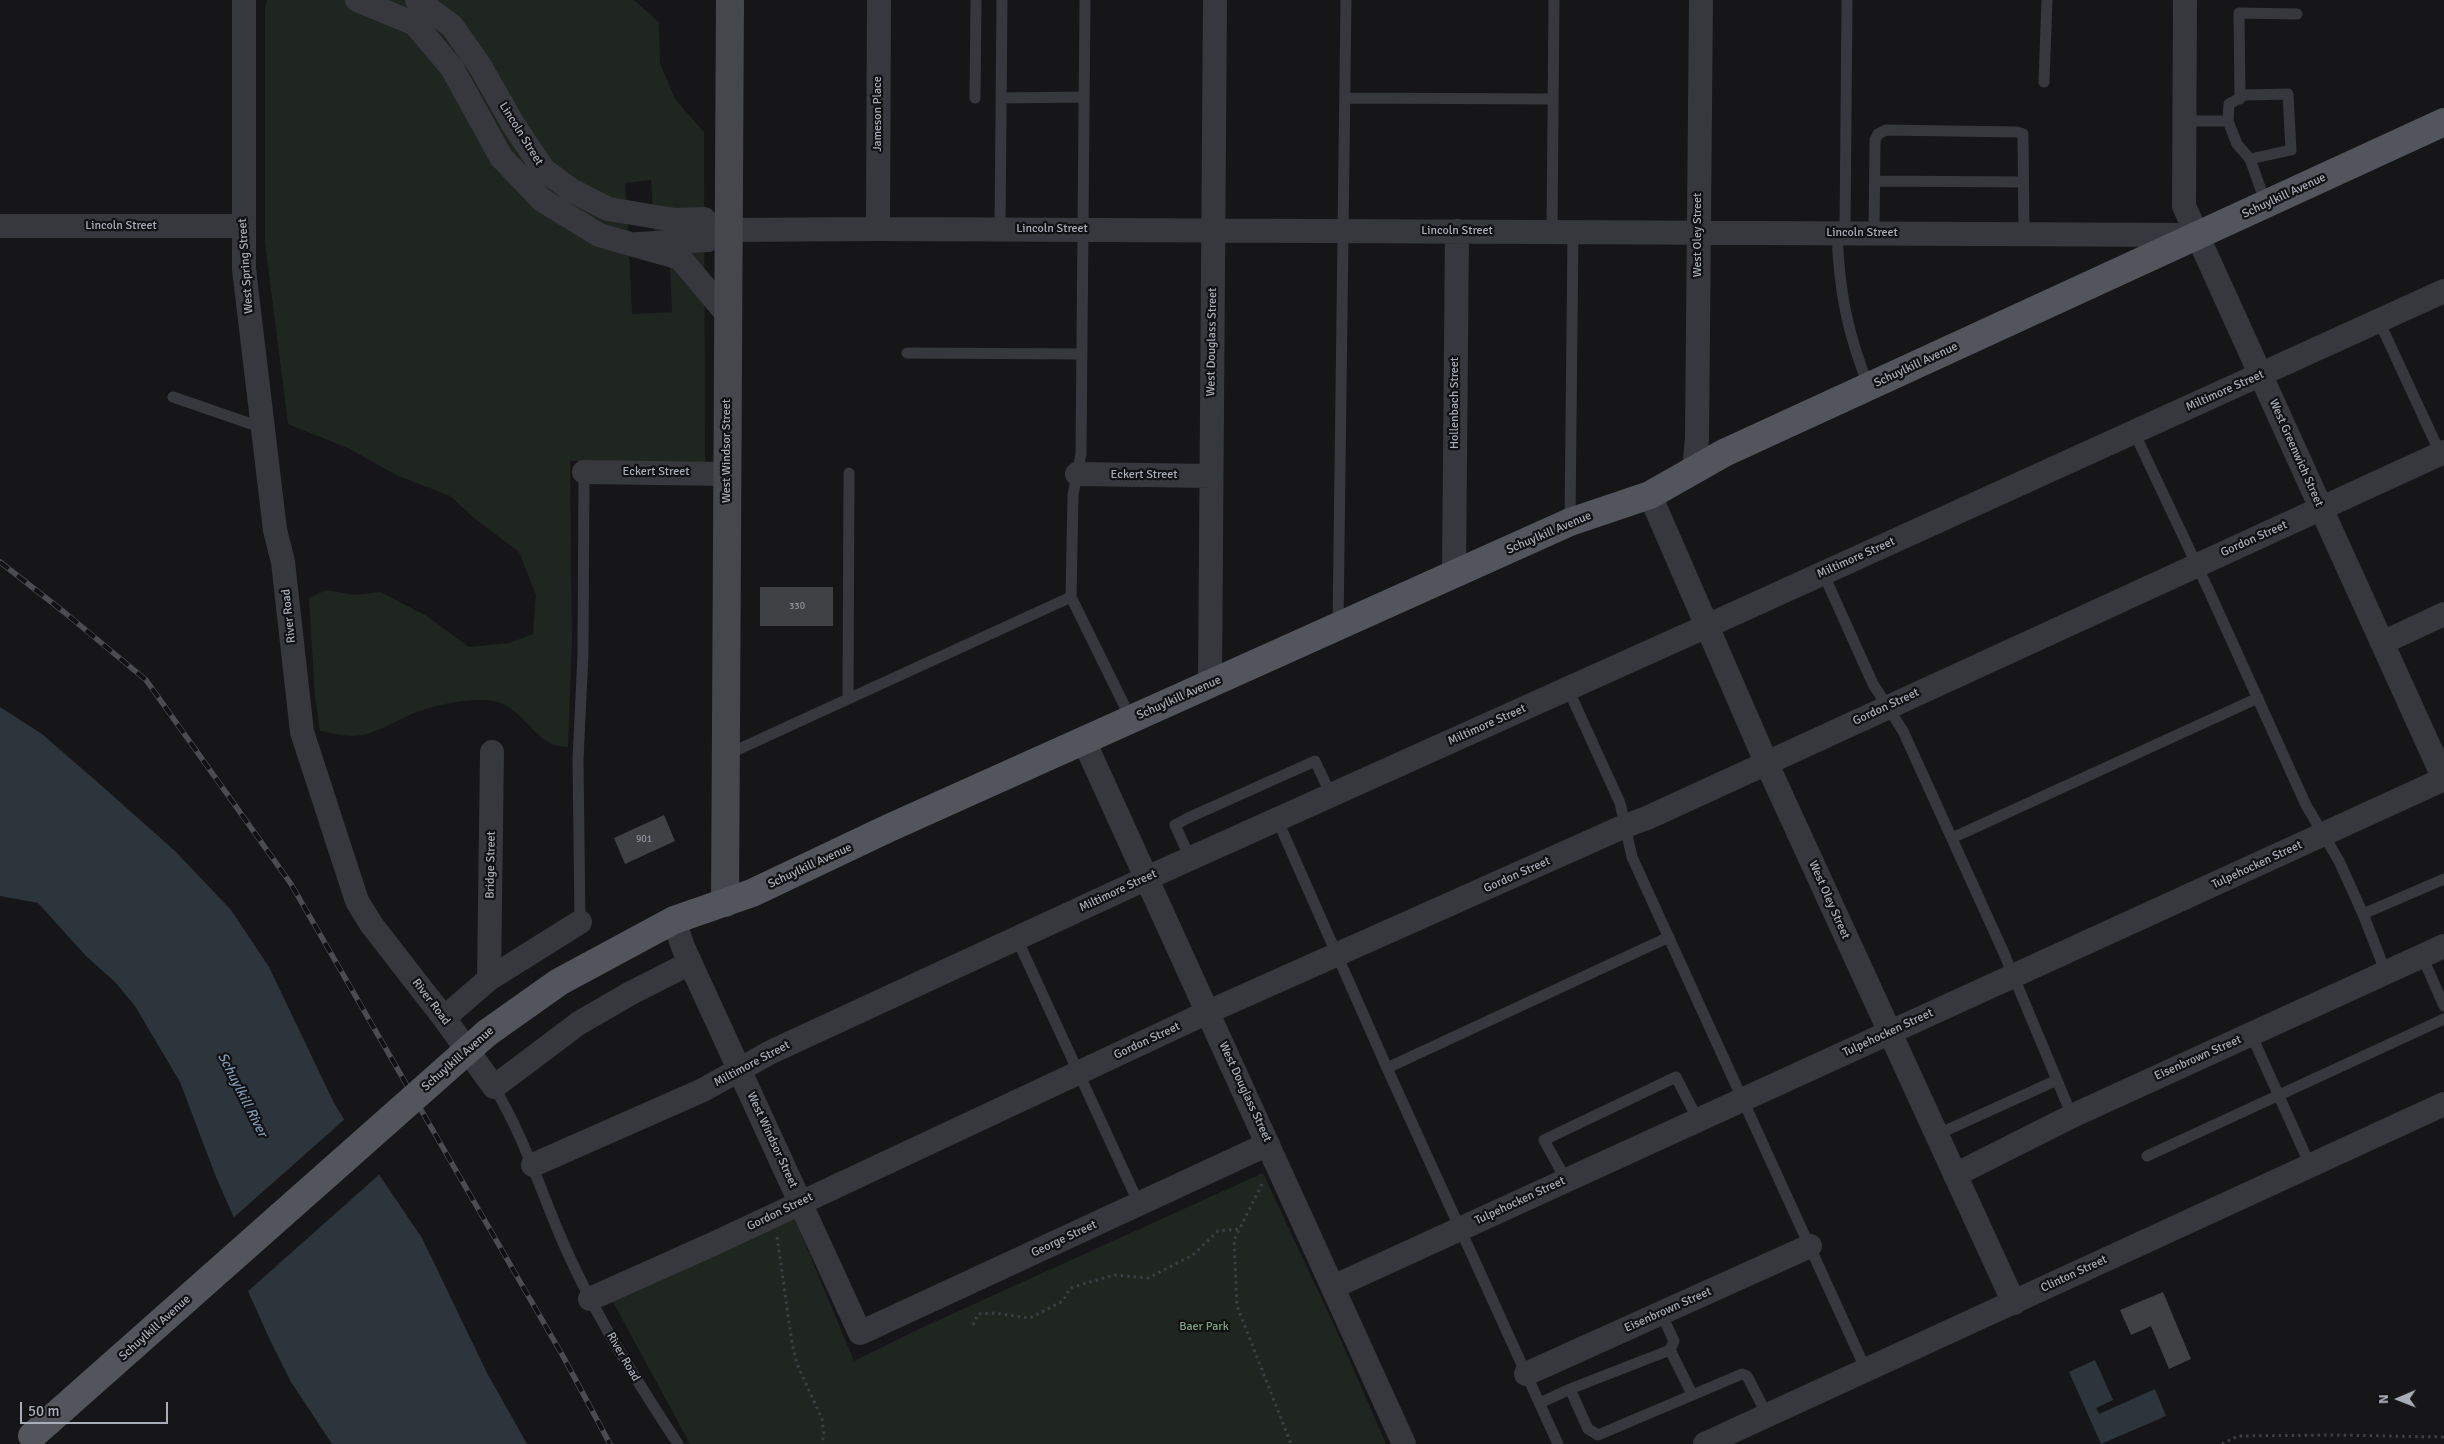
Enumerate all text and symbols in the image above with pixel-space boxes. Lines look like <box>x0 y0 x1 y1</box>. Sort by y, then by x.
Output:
street label: Jameson Place <box>871 76 885 152</box>
street label: Lincoln Street <box>496 100 546 168</box>
street label: Schuylkill Avenue <box>2240 170 2328 222</box>
street label: West Oley Street <box>1691 193 1705 277</box>
street label: West Spring Street <box>235 218 257 314</box>
street label: Lincoln Street <box>85 219 157 233</box>
street label: Lincoln Street <box>1016 222 1088 236</box>
street label: Lincoln Street <box>1421 224 1493 238</box>
street label: Lincoln Street <box>1826 226 1898 240</box>
street label: West Douglass Street <box>1204 287 1220 397</box>
street label: Schuylkill Avenue <box>1872 339 1960 391</box>
street label: Hollenbach Street <box>1448 357 1462 449</box>
street label: Miltimore Street <box>2184 367 2266 415</box>
street label: West Greenwich Street <box>2266 397 2326 509</box>
street label: West Windsor Street <box>720 399 734 503</box>
street label: Eckert Street <box>623 465 689 479</box>
street label: Eckert Street <box>1111 468 1177 482</box>
street label: Schuylkill Avenue <box>1504 509 1594 557</box>
street label: Gordon Street <box>2218 518 2290 560</box>
street label: Miltimore Street <box>1815 534 1897 582</box>
street label: River Road <box>279 588 299 644</box>
house number: 330 <box>789 600 805 612</box>
street label: Schuylkill Avenue <box>1135 673 1223 723</box>
street label: Gordon Street <box>1851 685 1921 729</box>
street label: Miltimore Street <box>1446 701 1528 749</box>
street label: Bridge Street <box>483 831 499 899</box>
house number: 901 <box>636 833 652 845</box>
street label: Tulpehocken Street <box>2210 838 2304 892</box>
street label: Schuylkill Avenue <box>766 840 854 892</box>
street label: Gordon Street <box>1481 854 1553 896</box>
street label: West Oley Street <box>1805 858 1853 942</box>
street label: Miltimore Street <box>1077 867 1159 915</box>
street label: River Road <box>409 976 453 1028</box>
street label: Tulpehocken Street <box>1841 1006 1935 1060</box>
street label: Gordon Street <box>1112 1019 1182 1063</box>
street label: Schuylkill Avenue <box>419 1024 497 1094</box>
street label: Eisenbrown Street <box>2152 1032 2244 1084</box>
street label: Miltimore Street <box>712 1038 792 1090</box>
street label: West Douglass Street <box>1215 1040 1275 1144</box>
water label: Schuylkill River <box>213 1050 271 1140</box>
street label: West Windsor Street <box>743 1090 801 1190</box>
street label: Tulpehocken Street <box>1473 1174 1567 1228</box>
street label: Gordon Street <box>745 1190 815 1234</box>
street label: George Street <box>1029 1218 1099 1260</box>
street label: Clinton Street <box>2039 1252 2109 1296</box>
street label: Eisenbrown Street <box>1622 1284 1714 1336</box>
street label: Schuylkill Avenue <box>116 1292 194 1364</box>
park label: Baer Park <box>1179 1320 1229 1334</box>
street label: River Road <box>603 1330 643 1384</box>
north arrow <box>2374 1374 2424 1424</box>
scale bar <box>22 1392 170 1424</box>
text: N <box>2375 1394 2392 1404</box>
text: 50 m <box>28 1402 59 1420</box>

